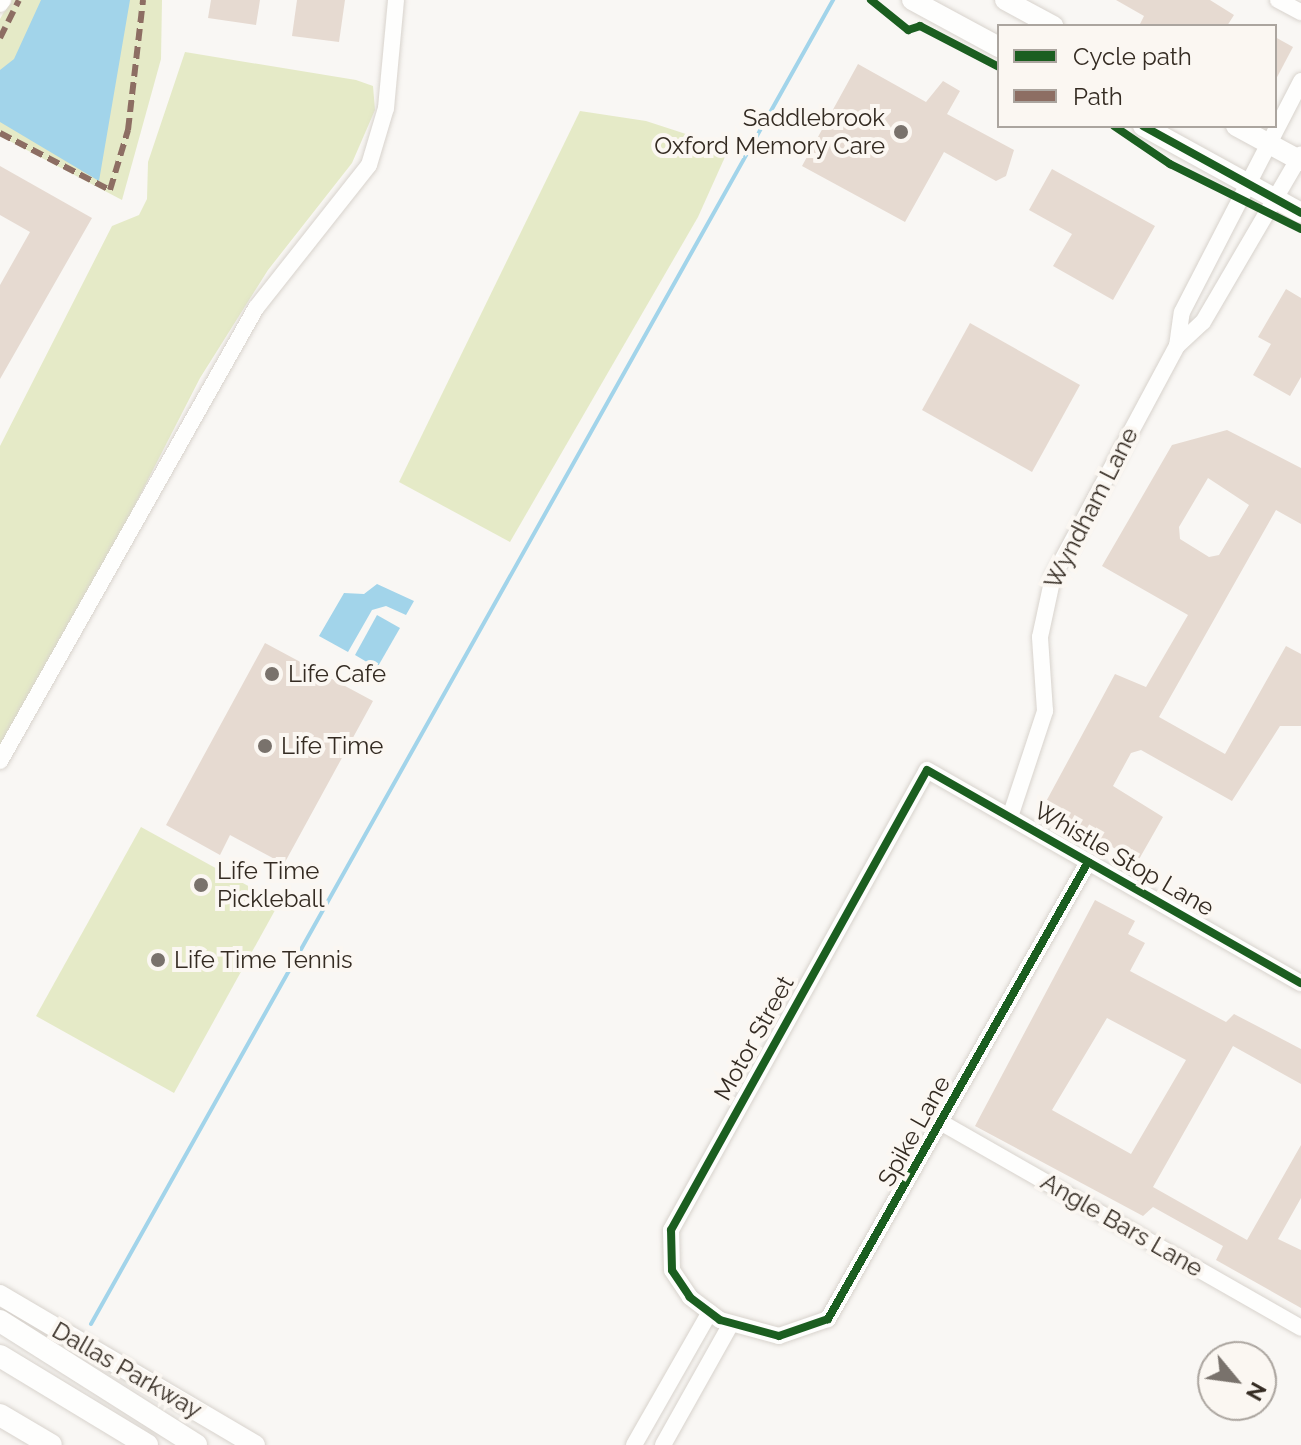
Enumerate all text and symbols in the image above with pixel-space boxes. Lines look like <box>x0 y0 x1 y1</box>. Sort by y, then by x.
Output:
legend <box>997 24 1277 128</box>
text: Cycle path <box>1073 42 1192 71</box>
text: Path <box>1073 82 1123 111</box>
place label: Saddlebrook Oxford Memory Care <box>654 104 885 160</box>
marker: Saddlebrook Oxford Memory Care <box>892 123 910 141</box>
street label: Wyndham Lane <box>1038 423 1144 593</box>
place label: Life Cafe <box>288 660 386 688</box>
marker: Life Cafe <box>263 665 281 683</box>
place label: Life Time <box>281 732 384 760</box>
marker: Life Time <box>256 737 274 755</box>
street label: Whistle Stop Lane <box>1029 796 1219 922</box>
place label: Life Time Pickleball <box>217 857 325 913</box>
marker: Life Time Pickleball <box>192 876 210 894</box>
place label: Life Time Tennis <box>174 946 354 974</box>
marker: Life Time Tennis <box>149 951 167 969</box>
street label: Motor Street <box>708 971 800 1105</box>
street label: Spike Lane <box>872 1071 956 1191</box>
street label: Angle Bars Lane <box>1036 1167 1208 1283</box>
street label: Dallas Parkway <box>47 1316 207 1424</box>
north arrow <box>1197 1341 1277 1421</box>
text: N <box>1241 1378 1272 1405</box>

